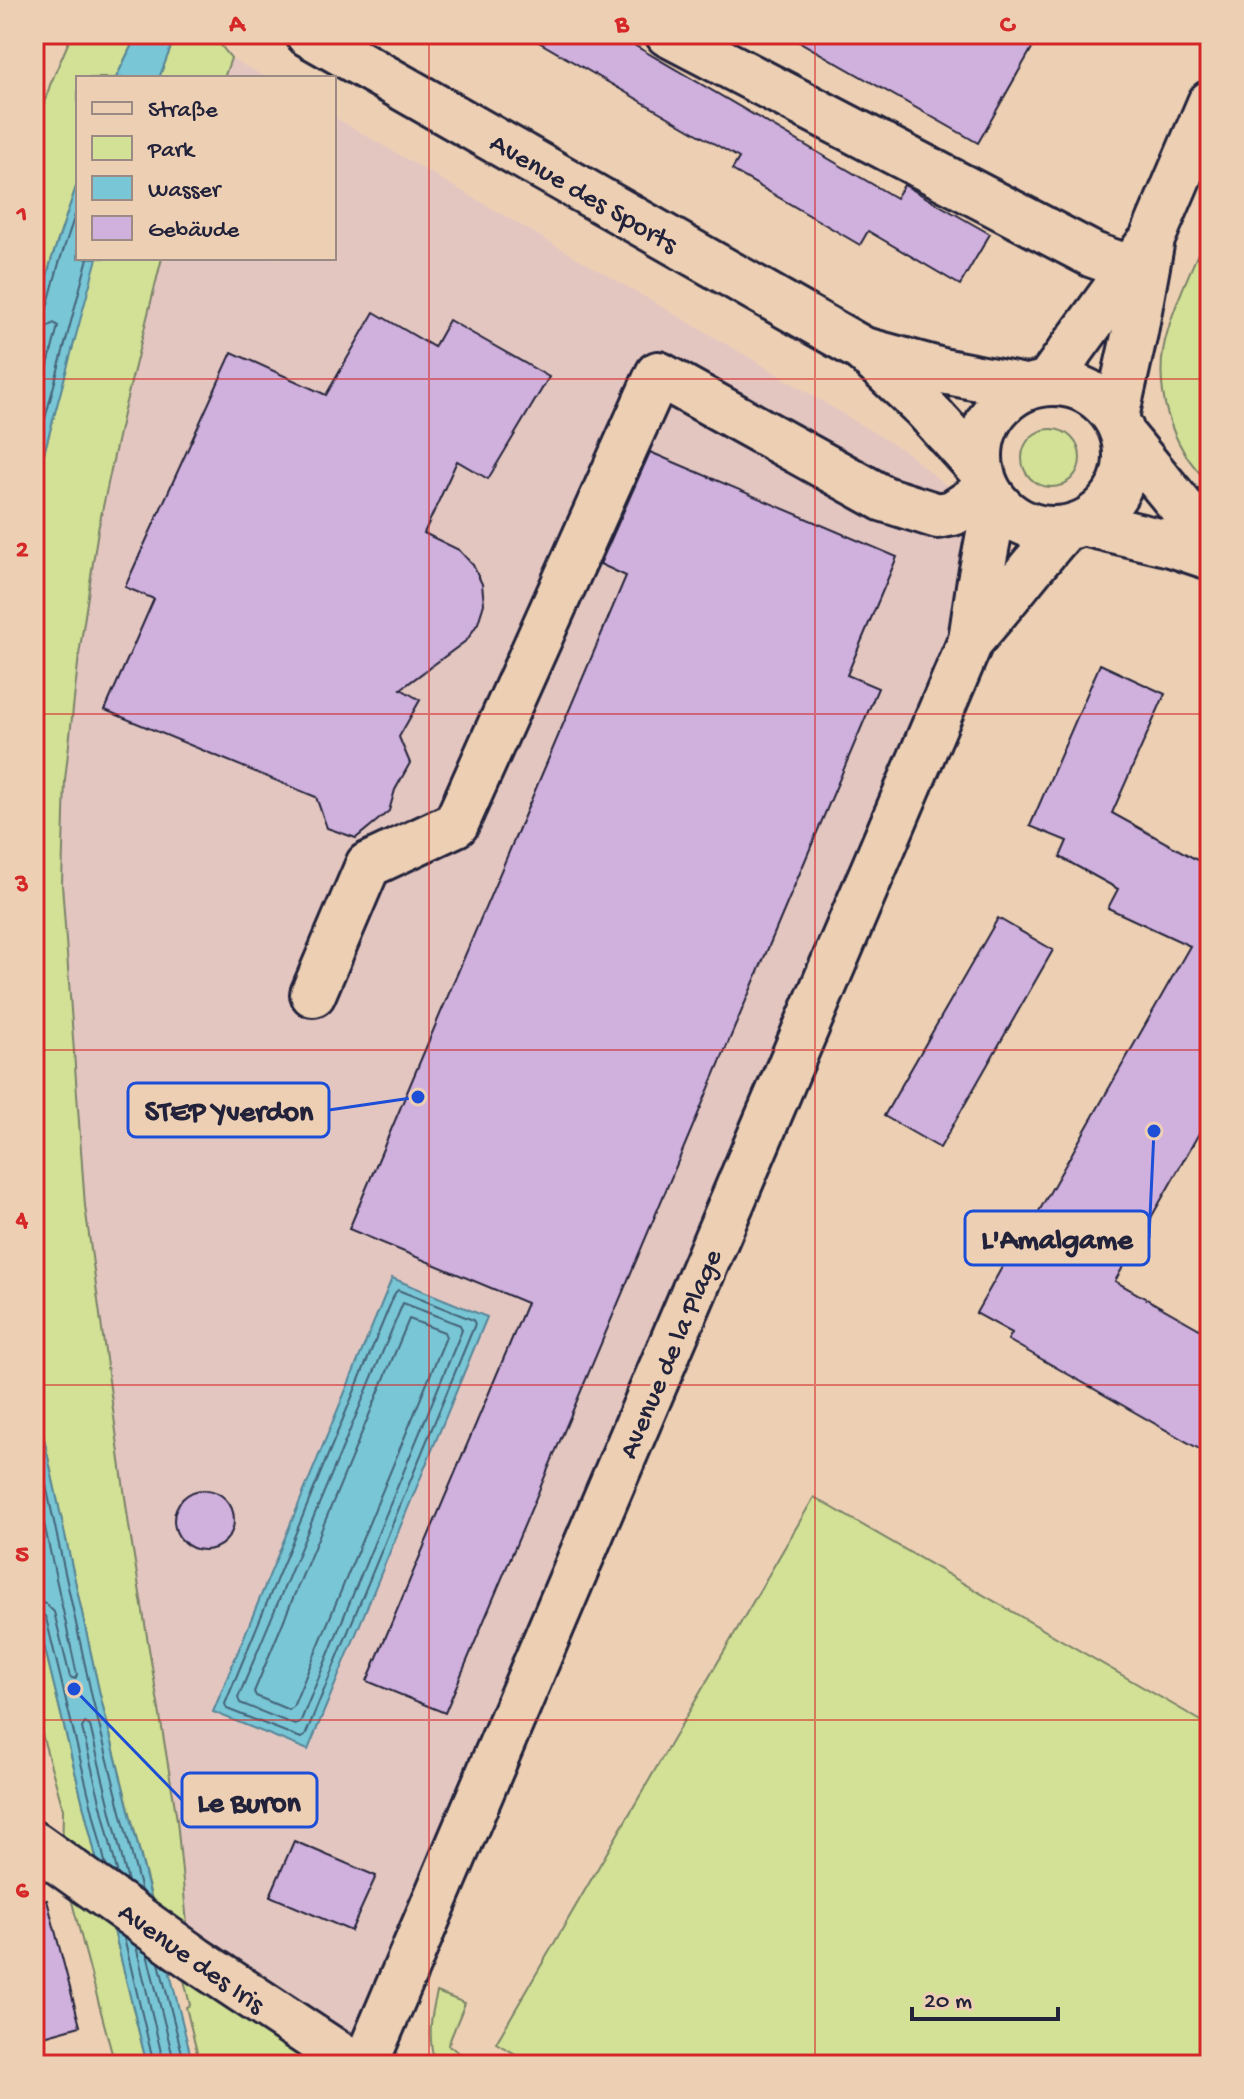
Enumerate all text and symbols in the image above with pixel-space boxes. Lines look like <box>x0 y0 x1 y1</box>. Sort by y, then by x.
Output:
text: A <box>228 11 246 42</box>
text: B <box>614 11 630 42</box>
text: C <box>1000 11 1017 42</box>
legend <box>76 76 336 260</box>
text: Straße <box>148 97 218 126</box>
street label: Avenue des Sports <box>483 128 683 262</box>
text: Park <box>147 137 196 166</box>
text: Wasser <box>148 177 223 206</box>
text: 1 <box>16 201 27 232</box>
text: Gebäude <box>148 217 240 246</box>
text: 2 <box>16 536 29 567</box>
text: 3 <box>14 871 29 902</box>
callout: STEP Yverdon <box>128 1083 329 1137</box>
text: STEP Yverdon <box>145 1097 314 1132</box>
text: 4 <box>15 1206 29 1237</box>
callout: L'Amalgame <box>965 1211 1149 1265</box>
text: L'Amalgame <box>981 1225 1134 1260</box>
street label: Avenue de la Plage <box>613 1245 731 1464</box>
text: 5 <box>15 1541 29 1572</box>
callout: Le Buron <box>182 1773 317 1827</box>
text: Le Buron <box>197 1788 301 1823</box>
text: 6 <box>15 1877 29 1908</box>
street label: Avenue des Iris <box>111 1897 271 2023</box>
scale bar <box>912 1971 1058 2021</box>
text: 20 m <box>924 1988 972 2017</box>

